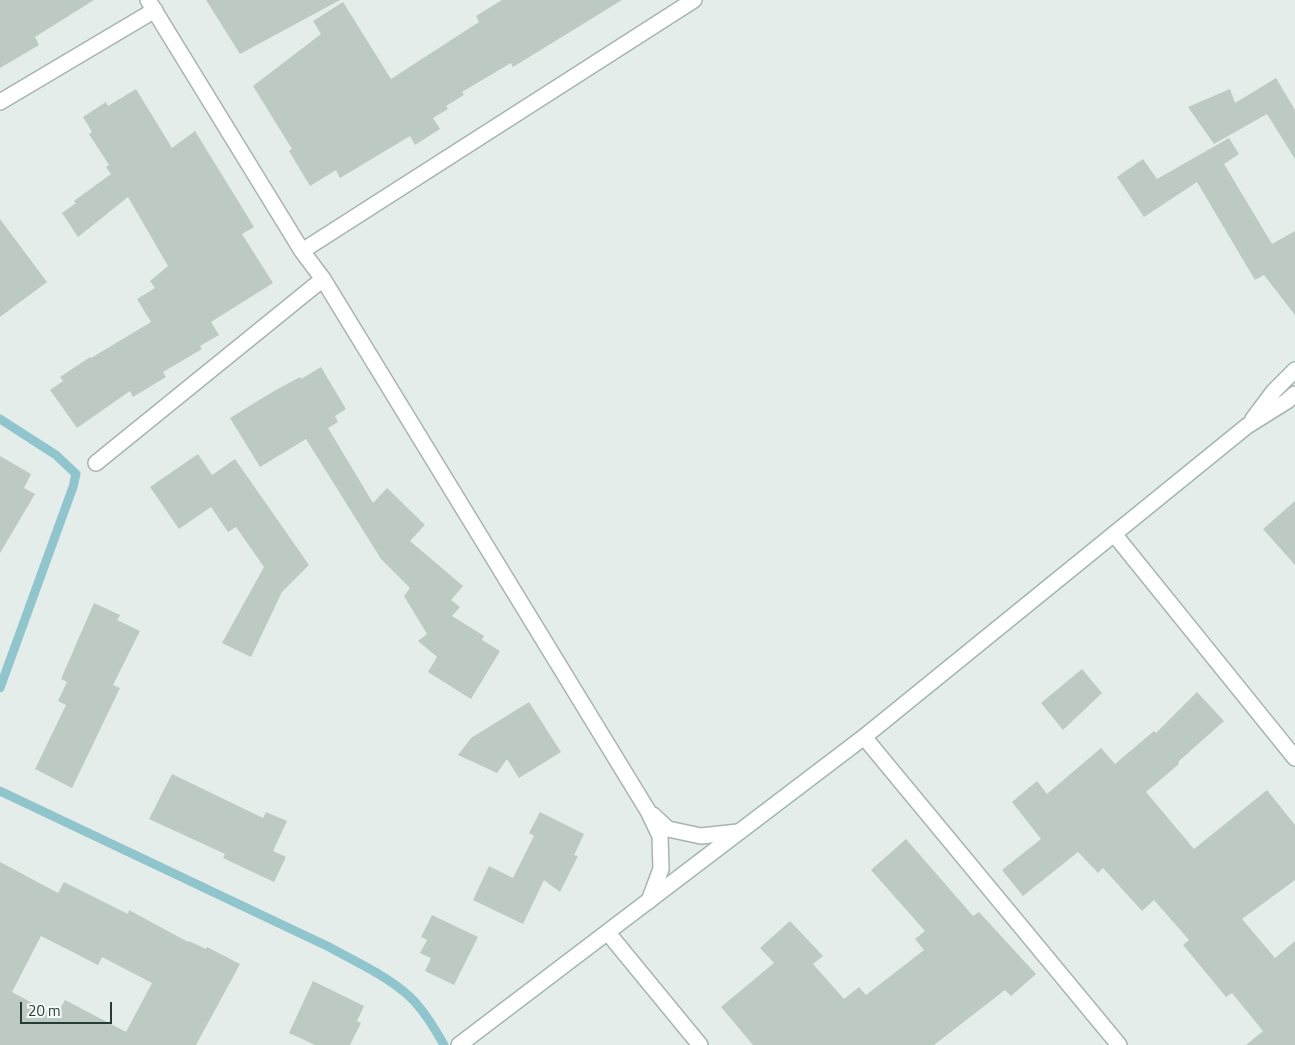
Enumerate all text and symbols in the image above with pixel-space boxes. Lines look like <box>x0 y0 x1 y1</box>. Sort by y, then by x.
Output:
scale bar <box>22 992 115 1024</box>
text: 20 m <box>28 999 61 1022</box>

